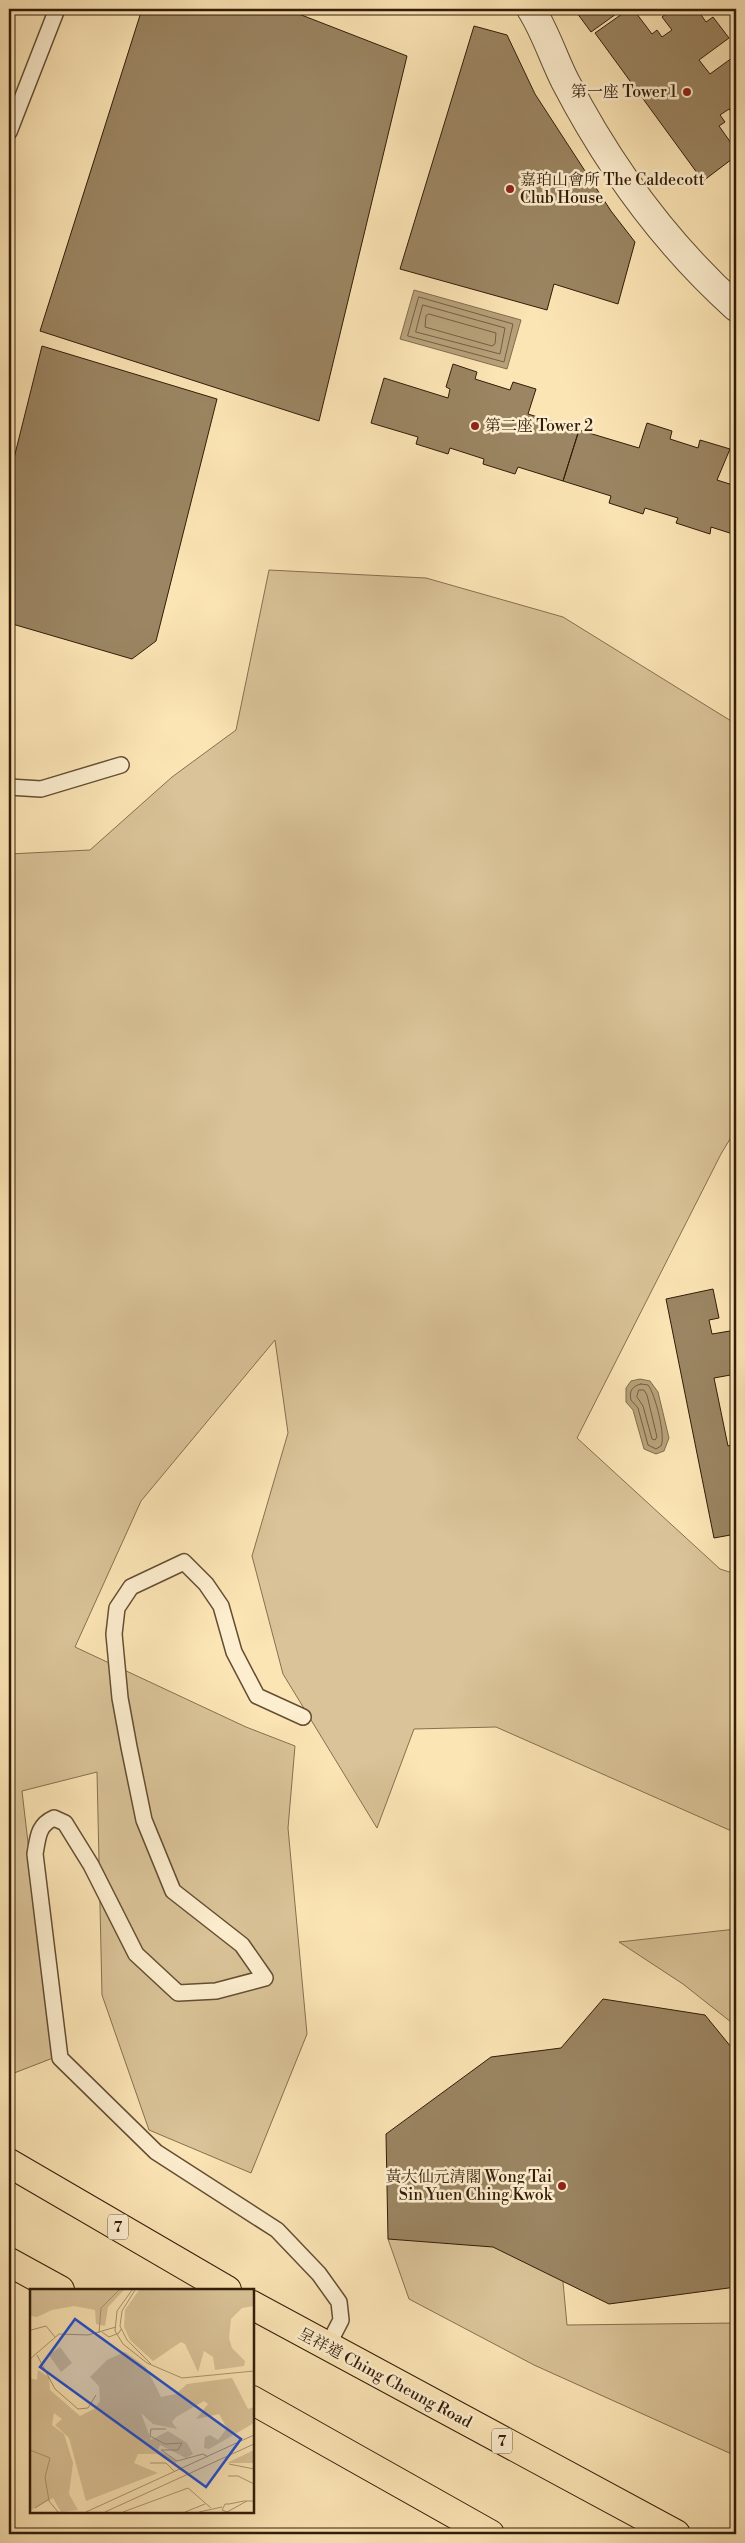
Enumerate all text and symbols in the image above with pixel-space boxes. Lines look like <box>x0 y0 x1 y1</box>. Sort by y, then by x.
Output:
place label: 第一座 Tower 1 <box>571 82 677 102</box>
marker: 第一座 Tower 1 <box>681 86 693 98</box>
place label: 嘉珀山會所 The Caldecott Club House <box>520 170 705 208</box>
marker: 嘉珀山會所 The Caldecott Club House <box>504 183 516 195</box>
place label: 第二座 Tower 2 <box>485 416 593 436</box>
marker: 第二座 Tower 2 <box>469 420 481 432</box>
place label: 黃大仙元清閣 Wong Tai Sin Yuen Ching Kwok <box>385 2167 554 2205</box>
marker: 黃大仙元清閣 Wong Tai Sin Yuen Ching Kwok <box>556 2180 568 2192</box>
road number: 7 <box>108 2214 128 2240</box>
inset map <box>30 2289 254 2513</box>
street label: 呈祥道 Ching Cheung Road <box>295 2324 475 2432</box>
road number: 7 <box>492 2428 512 2454</box>

